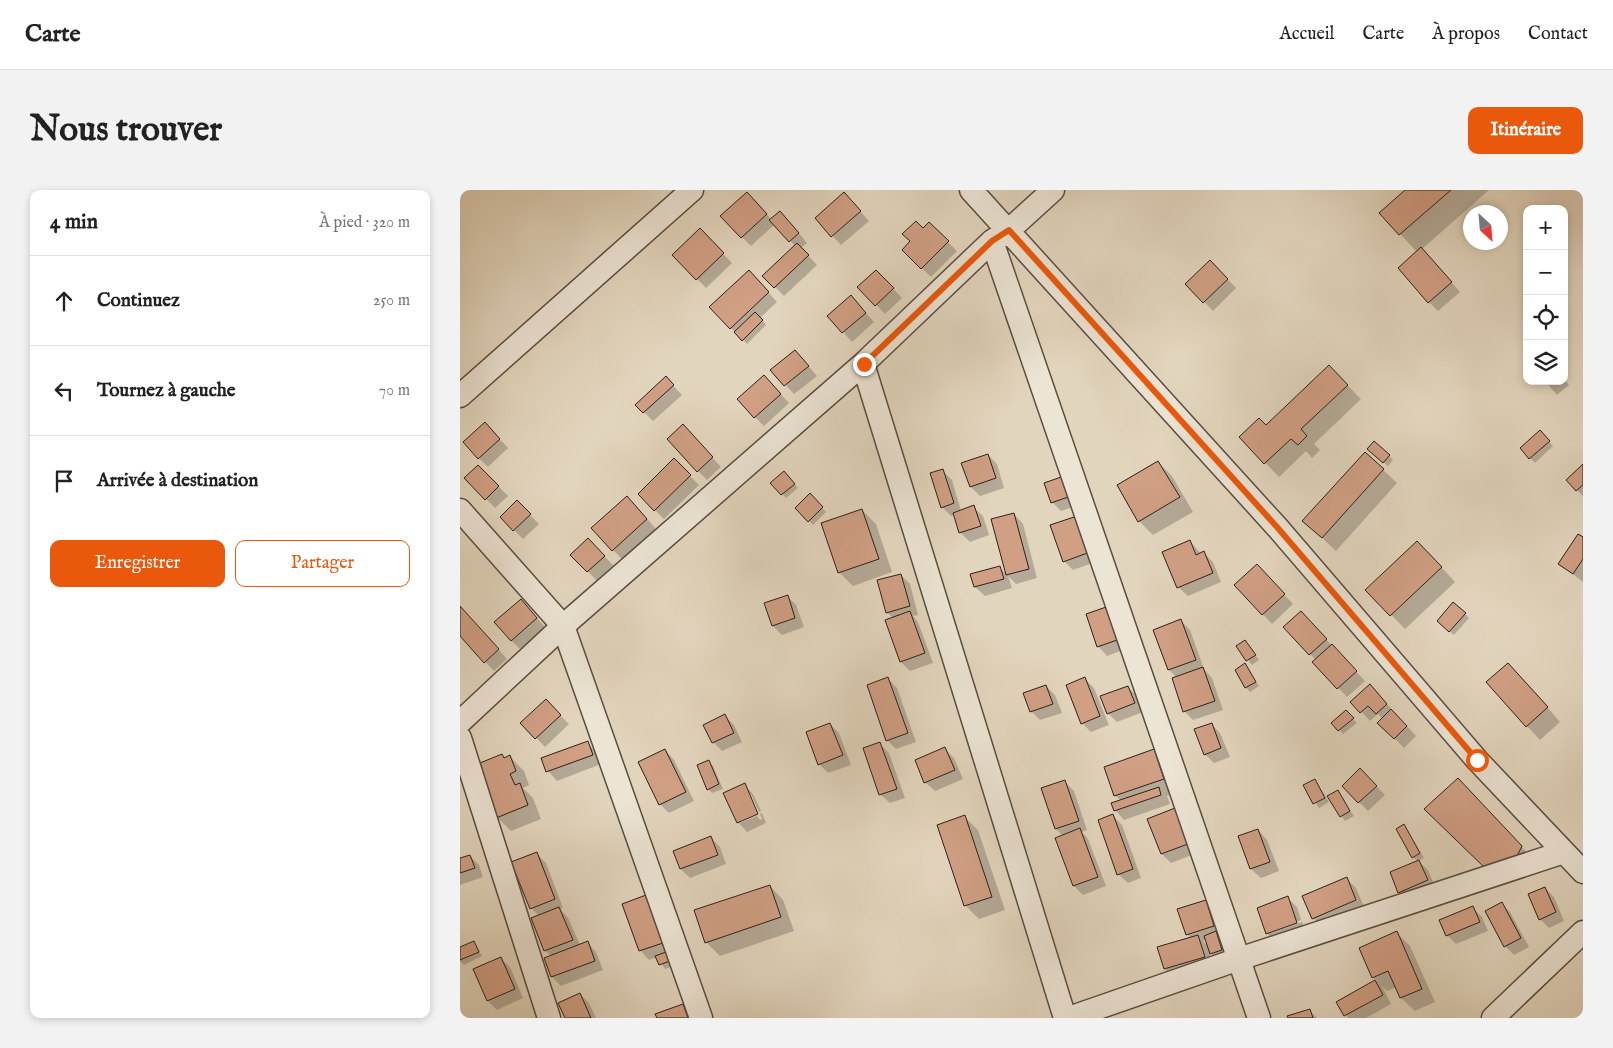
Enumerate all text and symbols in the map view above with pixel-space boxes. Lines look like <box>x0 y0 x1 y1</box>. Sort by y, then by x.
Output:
text: Carte <box>25 19 81 50</box>
text: Accueil <box>1280 23 1335 46</box>
text: Carte <box>1363 23 1404 46</box>
text: À propos <box>1432 23 1500 46</box>
text: Contact <box>1528 23 1588 46</box>
button: Itinéraire <box>1468 107 1583 154</box>
text: Nous trouver <box>30 108 222 153</box>
north arrow <box>1463 205 1508 250</box>
map controls <box>1523 205 1568 385</box>
button: + <box>1523 205 1568 250</box>
text: 4 min <box>50 209 98 236</box>
text: À pied · 320 m <box>319 213 410 233</box>
button: − <box>1523 250 1568 295</box>
icon: ahead <box>50 287 78 315</box>
text: Continuez <box>97 289 180 313</box>
text: 250 m <box>373 291 410 311</box>
button: locate <box>1523 295 1568 340</box>
button: layers <box>1523 340 1568 385</box>
route end <box>853 353 876 376</box>
icon: left <box>50 377 78 405</box>
text: Tournez à gauche <box>97 379 236 403</box>
text: 70 m <box>379 381 410 401</box>
icon: arrive <box>50 467 78 495</box>
text: Arrivée à destination <box>97 469 258 493</box>
button: Enregistrer <box>50 540 225 587</box>
button: Partager <box>235 540 410 587</box>
route start <box>1466 749 1489 772</box>

